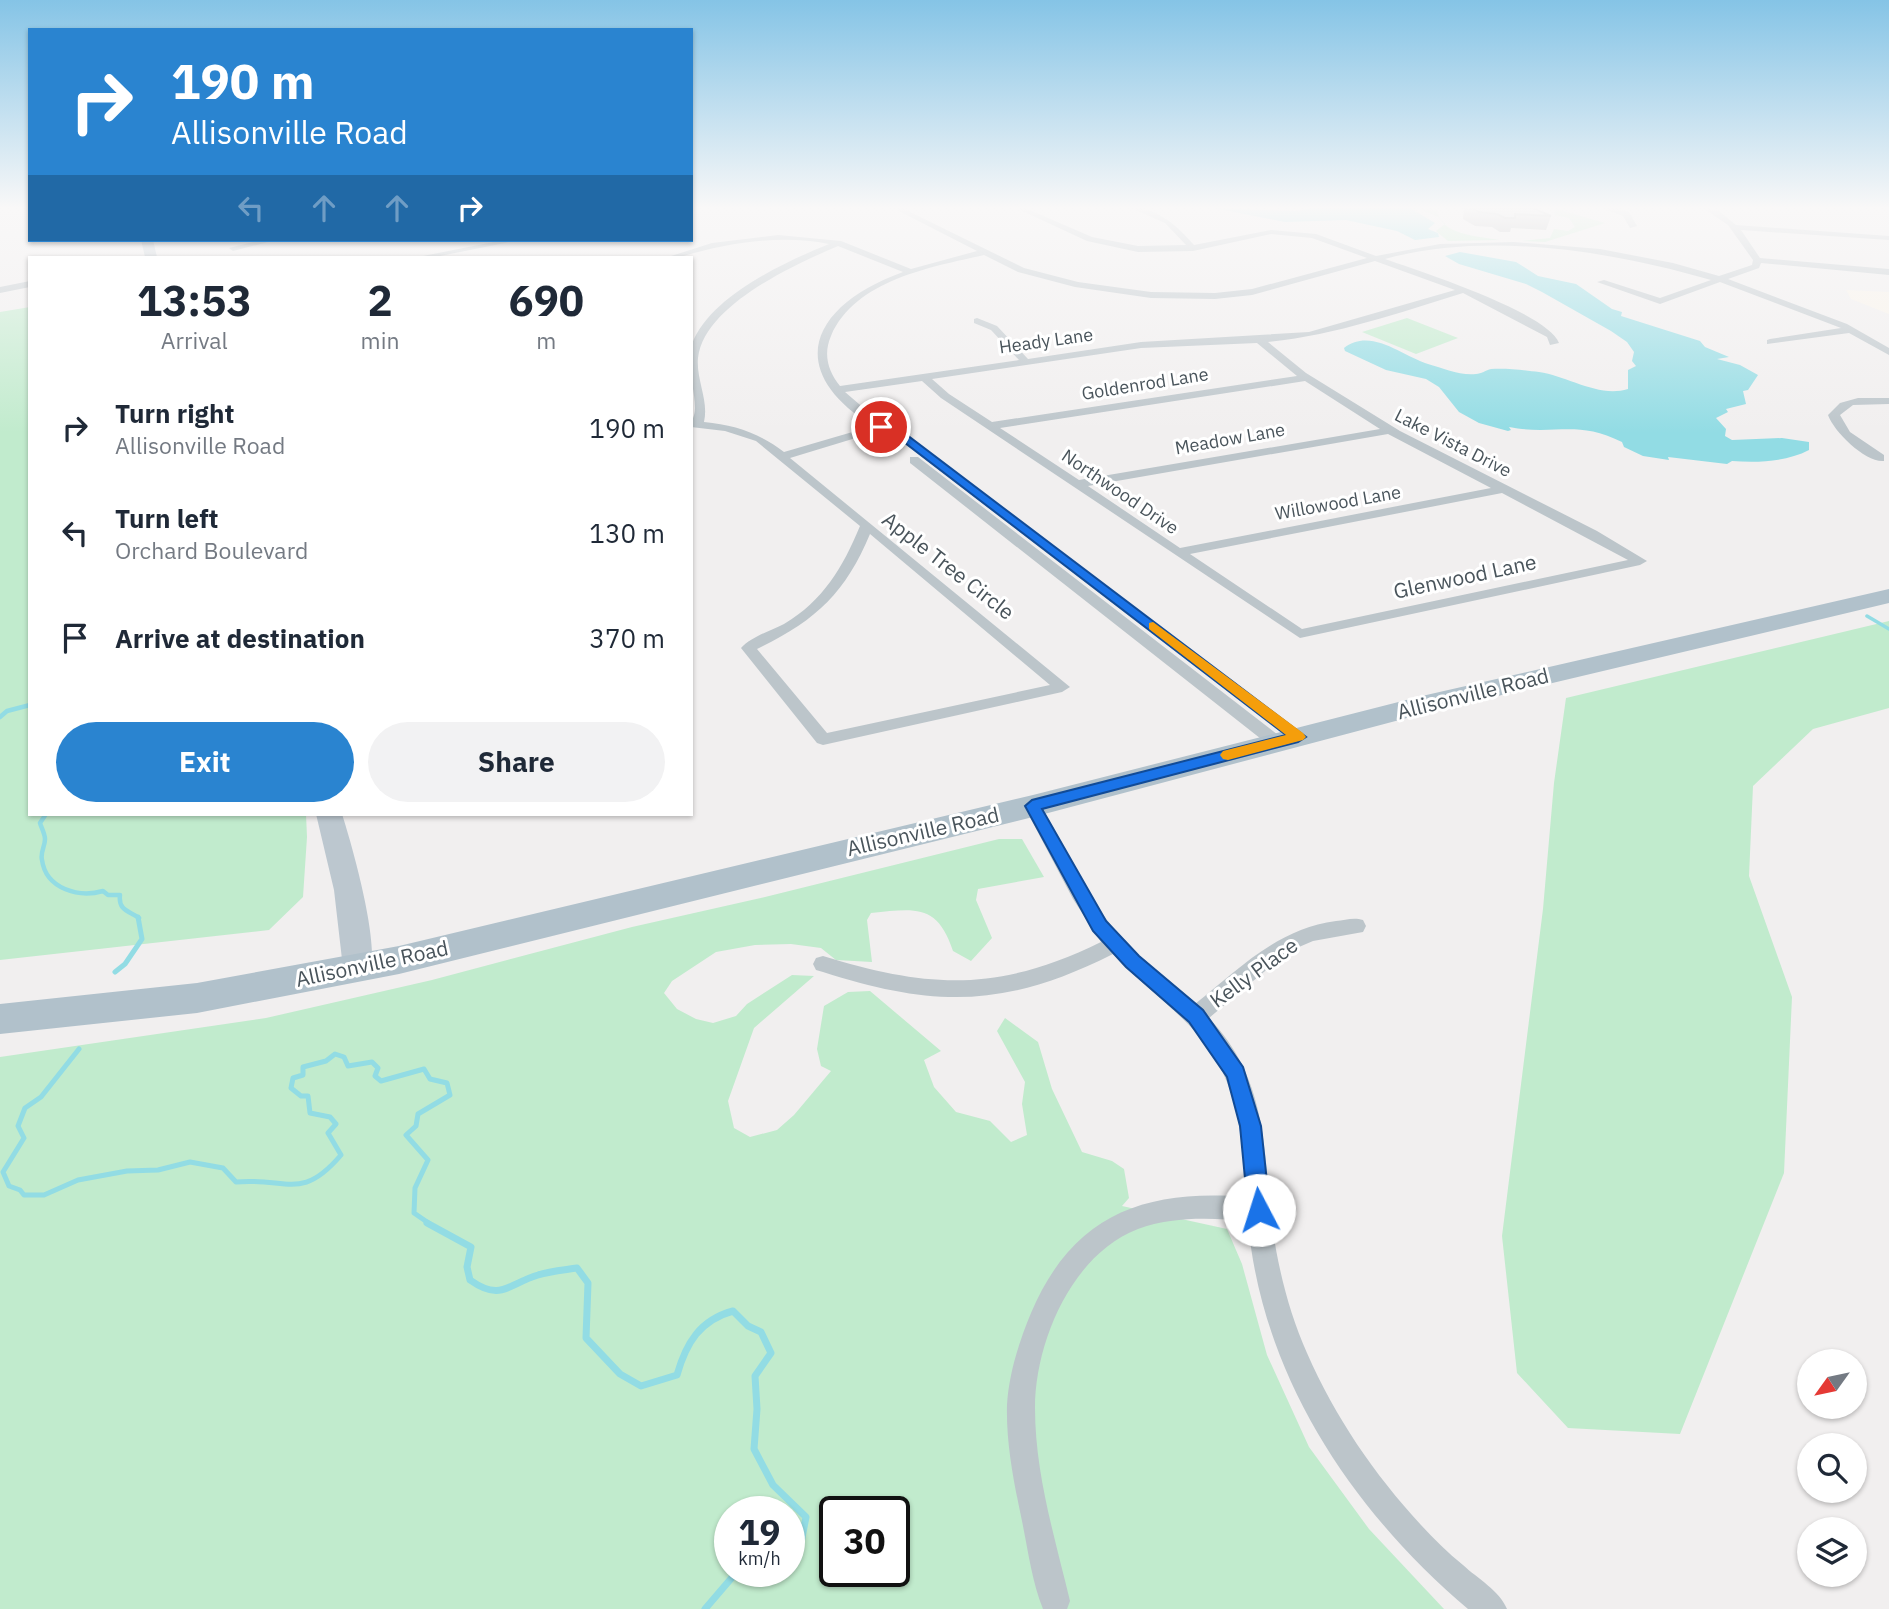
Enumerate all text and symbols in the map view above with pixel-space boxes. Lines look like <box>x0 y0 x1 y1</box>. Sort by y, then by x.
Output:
text: 190 m <box>171 49 315 112</box>
icon: right <box>56 56 147 147</box>
text: Allisonville Road <box>171 111 408 153</box>
icon: left <box>232 189 270 227</box>
icon: ahead <box>305 189 343 227</box>
icon: ahead <box>378 189 416 227</box>
icon: right <box>451 189 489 227</box>
text: 13:53 <box>137 273 252 328</box>
text: 2 <box>367 273 393 328</box>
text: 690 <box>508 273 584 328</box>
street label: Heady Lane <box>997 323 1094 358</box>
text: Arrival <box>161 325 228 355</box>
text: min <box>361 325 399 355</box>
text: m <box>536 325 556 355</box>
street label: Goldenrod Lane <box>1080 362 1210 405</box>
text: Turn right <box>115 396 234 430</box>
pin <box>851 397 911 457</box>
street label: Lake Vista Drive <box>1391 403 1516 482</box>
icon: arrive <box>862 408 900 446</box>
icon: right <box>56 409 94 447</box>
text: 190 m <box>589 411 665 445</box>
street label: Meadow Lane <box>1173 417 1287 460</box>
text: Allisonville Road <box>115 430 285 460</box>
street label: Northwood Drive <box>1057 444 1183 539</box>
street label: Willowood Lane <box>1273 480 1403 525</box>
text: Turn left <box>115 501 218 535</box>
street label: Apple Tree Circle <box>877 505 1020 626</box>
icon: left <box>56 514 94 552</box>
text: 130 m <box>589 516 665 550</box>
text: Orchard Boulevard <box>115 535 308 565</box>
street label: Glenwood Lane <box>1391 547 1539 605</box>
icon: arrive <box>56 619 94 657</box>
text: Arrive at destination <box>115 621 365 655</box>
text: 370 m <box>589 621 665 655</box>
street label: Allisonville Road <box>1394 661 1552 725</box>
button: Exit <box>56 722 354 802</box>
button: Share <box>368 722 665 802</box>
street label: Allisonville Road <box>844 800 1002 862</box>
street label: Kelly Place <box>1204 931 1303 1014</box>
street label: Allisonville Road <box>293 933 451 993</box>
position arrow <box>1222 1173 1296 1247</box>
north arrow <box>1797 1349 1867 1419</box>
map controls <box>1797 1349 1867 1587</box>
button: search <box>1797 1433 1867 1503</box>
speed limit sign: 30 <box>819 1496 910 1587</box>
text: 19 <box>738 1509 781 1555</box>
button: layers <box>1797 1517 1867 1587</box>
text: km/h <box>738 1547 781 1570</box>

